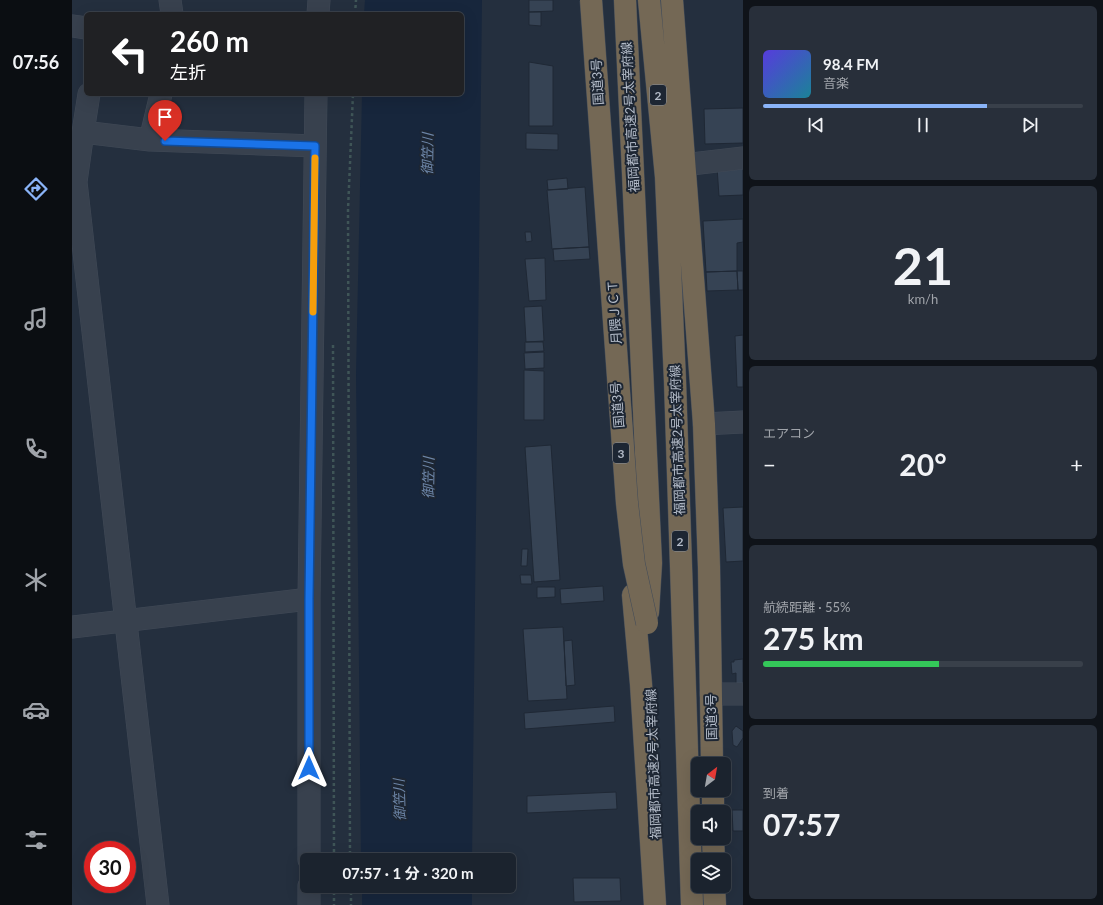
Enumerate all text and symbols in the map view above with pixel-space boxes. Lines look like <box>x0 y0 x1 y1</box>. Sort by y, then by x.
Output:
text: 260 m <box>170 24 249 58</box>
icon: left <box>104 28 156 80</box>
street label: 福岡都市高速2号太宰府線 <box>618 41 642 193</box>
text: 07:56 <box>13 51 59 73</box>
text: 98.4 FM <box>823 55 879 73</box>
street label: 国道3号 <box>588 58 606 106</box>
text: 左折 <box>170 61 206 83</box>
text: 音楽 <box>823 75 849 91</box>
road number: 2 <box>650 85 666 105</box>
pin <box>148 100 182 141</box>
icon: arrive <box>154 106 176 128</box>
icon: previous <box>805 114 827 136</box>
icon: pause <box>912 114 934 136</box>
icon: next <box>1019 114 1041 136</box>
water label: 御笠川 <box>418 131 436 175</box>
icon: directions <box>22 175 50 203</box>
text: 21 <box>893 234 953 296</box>
street label: 月隈ＪＣＴ <box>604 279 624 345</box>
text: km/h <box>908 291 938 307</box>
icon: music <box>22 305 50 333</box>
street label: 福岡都市高速2号太宰府線 <box>666 364 688 516</box>
street label: 国道3号 <box>607 381 627 429</box>
text: エアコン <box>763 425 815 441</box>
icon: phone <box>22 435 50 463</box>
road number: 3 <box>613 443 629 463</box>
text: 20° <box>899 446 947 482</box>
text: − <box>763 451 776 478</box>
text: + <box>1070 451 1083 478</box>
water label: 御笠川 <box>419 455 437 499</box>
road number: 2 <box>672 531 688 551</box>
icon: climate <box>22 566 50 594</box>
text: 航続距離 · 55% <box>763 599 851 615</box>
text: 275 km <box>763 620 864 656</box>
street label: 福岡都市高速2号太宰府線 <box>642 688 664 840</box>
street label: 国道3号 <box>703 694 719 740</box>
icon: car <box>22 696 50 724</box>
position arrow <box>288 747 330 789</box>
north arrow <box>691 757 731 797</box>
map controls <box>691 757 731 893</box>
water label: 御笠川 <box>390 777 408 821</box>
text: 到着 <box>763 785 789 801</box>
button: sound <box>691 805 731 845</box>
text: 07:57 <box>763 806 840 842</box>
icon: filters <box>22 826 50 854</box>
speed limit sign: 30 <box>84 841 136 893</box>
button: layers <box>691 853 731 893</box>
text: 07:57 · 1 分 · 320 m <box>342 864 474 882</box>

